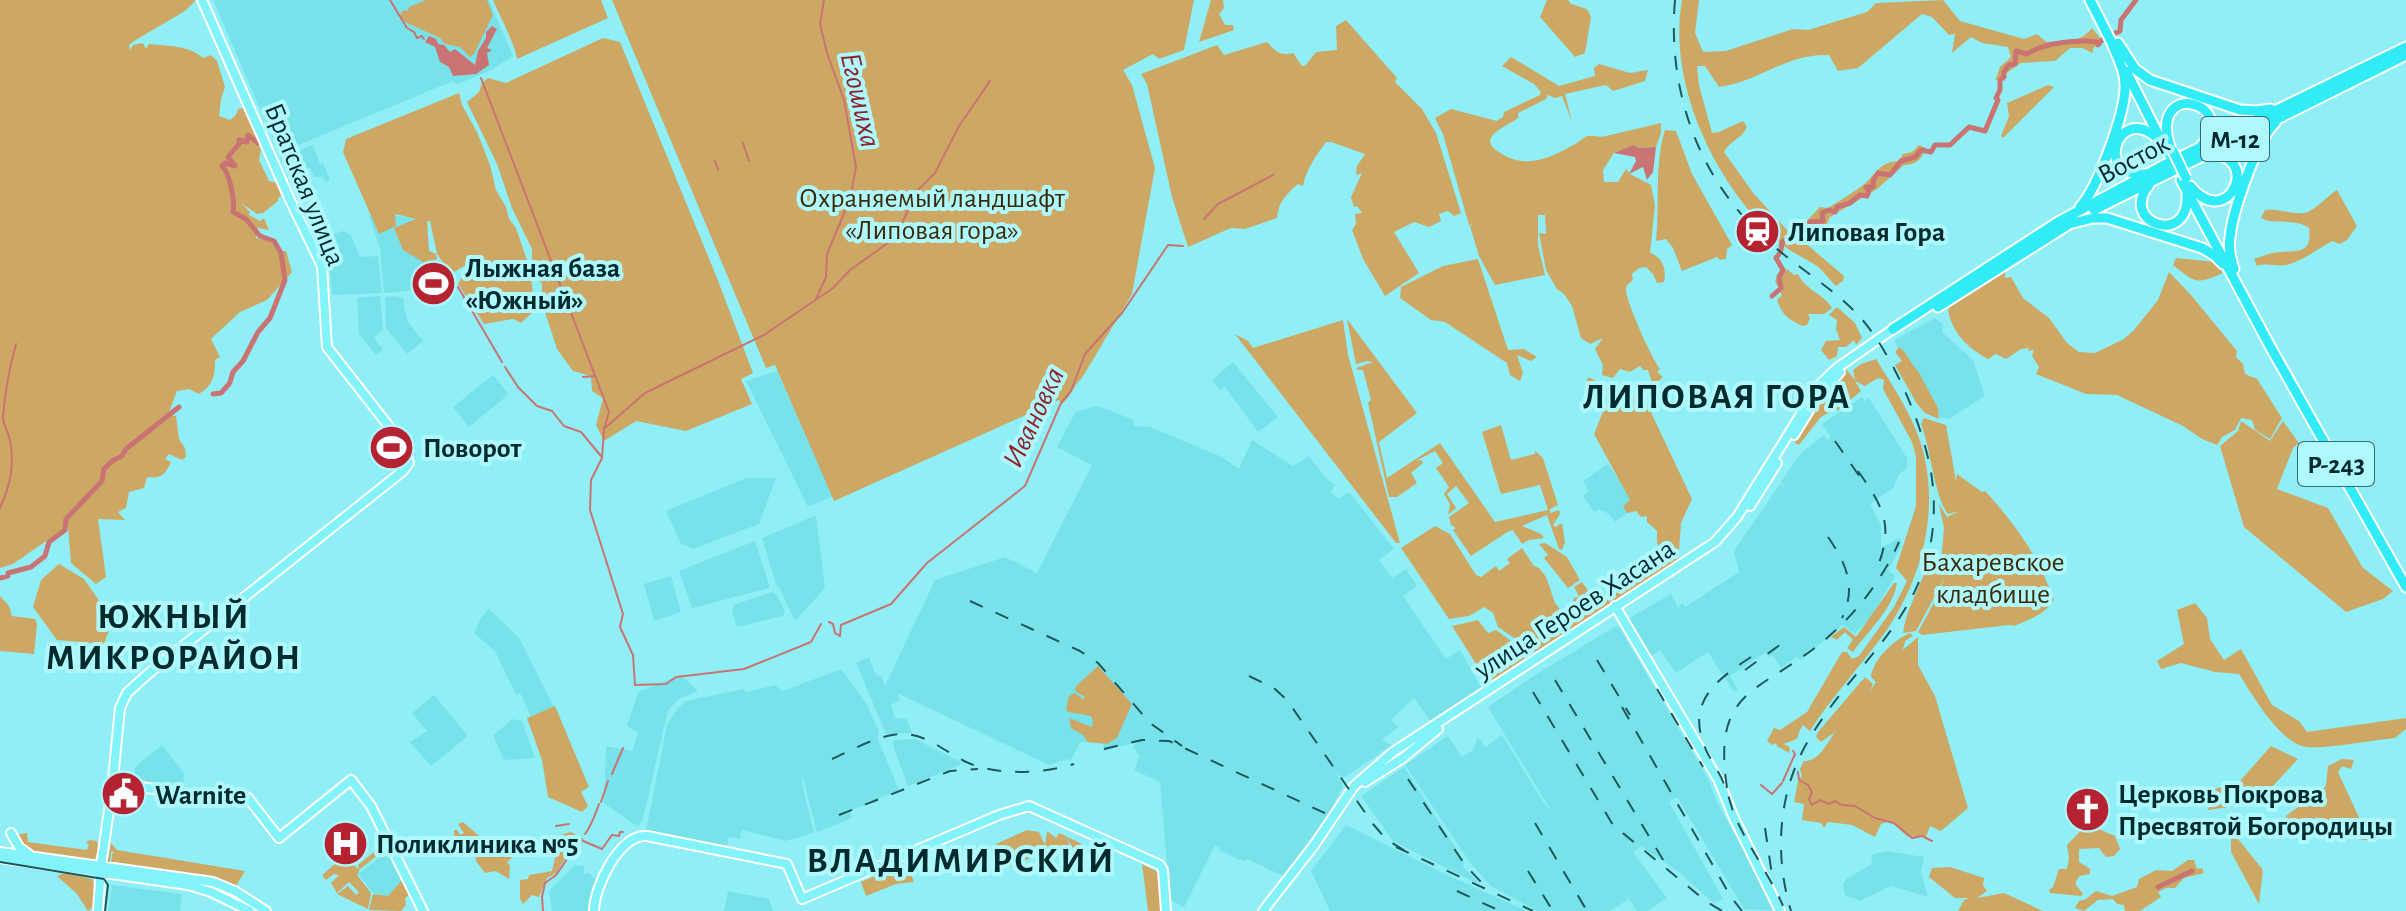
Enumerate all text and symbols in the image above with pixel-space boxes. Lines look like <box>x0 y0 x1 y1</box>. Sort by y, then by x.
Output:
water label: Егошиха <box>835 50 885 151</box>
street label: Братская улица <box>259 99 350 270</box>
road number: М-12 <box>2201 117 2269 161</box>
street label: Восток <box>2094 129 2174 190</box>
park label: Охраняемый ландшафт «Липовая гора» <box>799 185 1066 245</box>
station icon: Липовая Гора <box>1733 207 1781 255</box>
place label: Липовая Гора <box>1788 219 1945 247</box>
place label: Лыжная база «Южный» <box>465 255 620 315</box>
sports icon: Лыжная база «Южный» <box>410 259 458 307</box>
water label: Ивановка <box>998 363 1070 472</box>
district label: ЛИПОВАЯ ГОРА <box>1583 379 1851 415</box>
sports icon: Поворот <box>368 423 416 471</box>
place label: Поворот <box>423 435 522 463</box>
road number: Р-243 <box>2298 442 2374 486</box>
street label: улица Героев Хасана <box>1469 535 1680 685</box>
park label: Бахаревское кладбище <box>1921 549 2065 609</box>
district label: ЮЖНЫЙ МИКРОРАЙОН <box>46 598 302 676</box>
public building icon: Warnite <box>100 770 148 818</box>
place label: Церковь Покрова Пресвятой Богородицы <box>2118 781 2393 841</box>
place label: Warnite <box>155 782 246 810</box>
church icon: Церковь Покрова Пресвятой Богородицы <box>2063 785 2111 833</box>
hospital icon: Поликлиника №5 <box>321 819 369 867</box>
place label: Поликлиника №5 <box>376 831 579 859</box>
district label: ВЛАДИМИРСКИЙ <box>807 842 1115 879</box>

